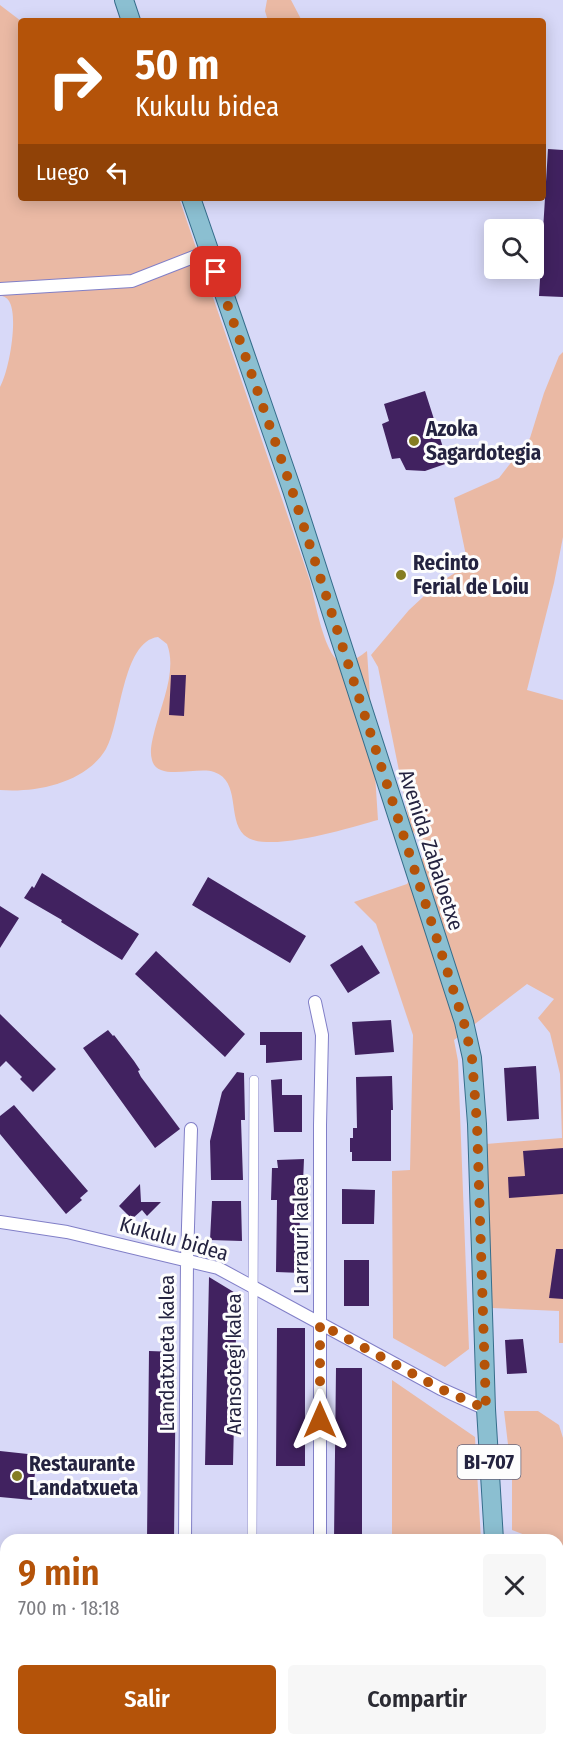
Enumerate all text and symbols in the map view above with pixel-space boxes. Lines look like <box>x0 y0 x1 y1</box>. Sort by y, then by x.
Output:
text: 50 m <box>135 40 219 90</box>
icon: right <box>36 42 114 120</box>
text: Kukulu bidea <box>135 91 279 123</box>
icon: left <box>101 156 134 189</box>
text: Luego <box>36 159 89 186</box>
map controls <box>484 219 544 279</box>
button: search <box>484 219 544 279</box>
pin <box>190 246 241 297</box>
icon: arrive <box>199 255 232 288</box>
place label: Azoka Sagardotegia <box>425 416 541 466</box>
marker: Azoka Sagardotegia <box>407 434 421 448</box>
place label: Recinto Ferial de Loiu <box>413 550 529 600</box>
marker: Recinto Ferial de Loiu <box>394 568 408 582</box>
street label: Avenida Zabaloetxe <box>393 766 469 934</box>
street label: Larrauri kalea <box>288 1176 314 1294</box>
street label: Kukulu bidea <box>116 1211 232 1267</box>
street label: Landatxueta kalea <box>154 1275 180 1431</box>
street label: Aransotegi kalea <box>221 1293 247 1435</box>
position arrow <box>288 1388 352 1452</box>
road number: BI-707 <box>458 1445 520 1479</box>
place label: Restaurante Landatxueta <box>29 1451 138 1501</box>
marker: Restaurante Landatxueta <box>10 1469 24 1483</box>
text: 9 min <box>18 1551 100 1595</box>
button: close <box>483 1554 546 1617</box>
text: 700 m · 18:18 <box>18 1596 119 1620</box>
button: Salir <box>18 1665 276 1734</box>
button: Compartir <box>288 1665 546 1734</box>

